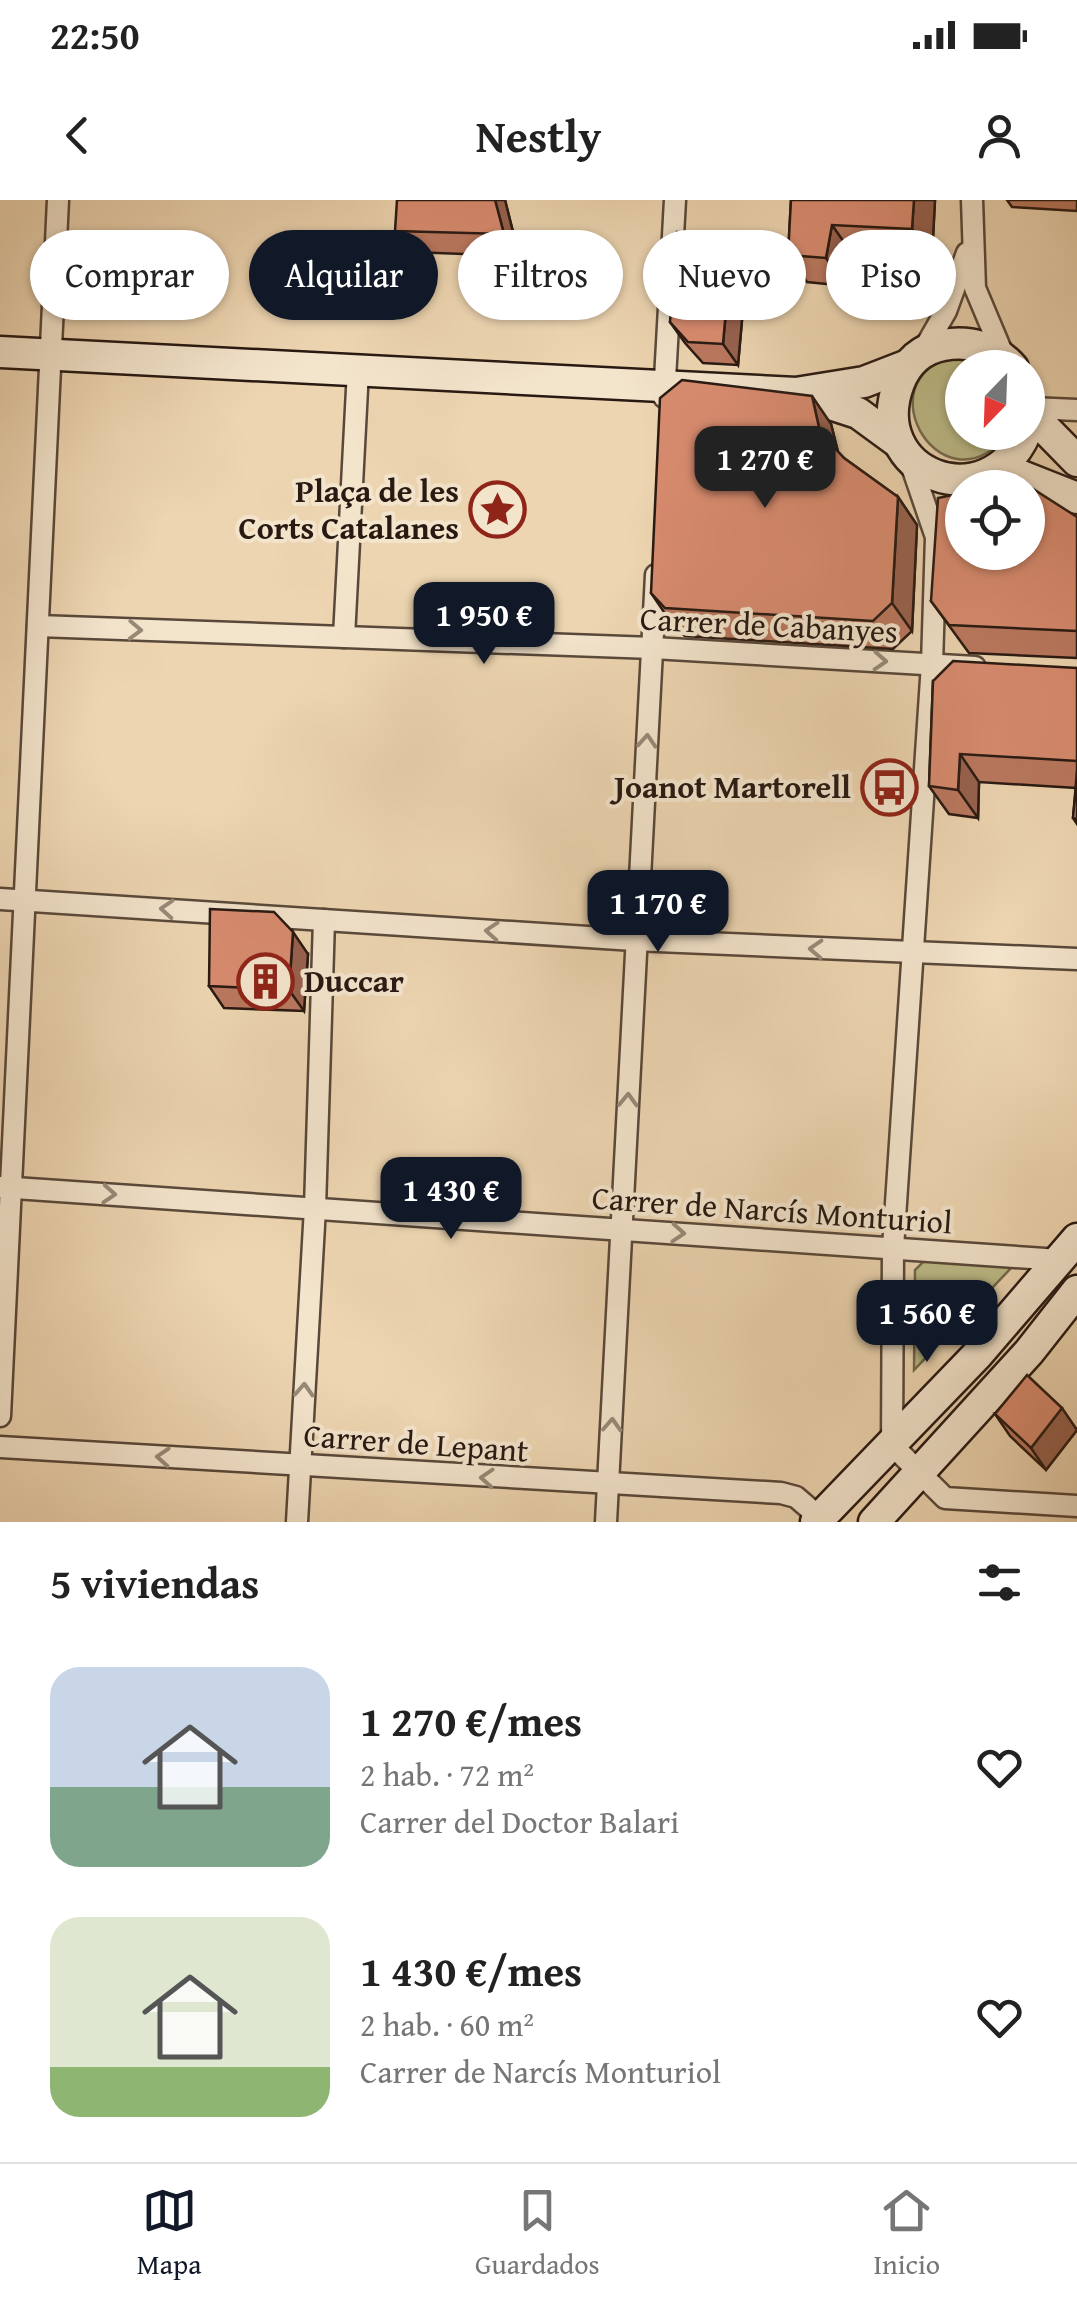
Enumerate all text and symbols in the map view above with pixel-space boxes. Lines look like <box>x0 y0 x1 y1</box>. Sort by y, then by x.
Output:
text: 22:50 <box>50 7 140 63</box>
text: Nestly <box>476 103 601 168</box>
icon: back <box>50 108 105 163</box>
icon: person <box>972 108 1027 163</box>
chip: Comprar <box>30 230 229 320</box>
chip: Alquilar <box>249 230 438 320</box>
chip: Filtros <box>458 230 623 320</box>
chip: Nuevo <box>643 230 806 320</box>
chip: Piso <box>826 230 956 320</box>
north arrow <box>945 350 1045 450</box>
map controls <box>945 350 1045 570</box>
pin: 1 270 € <box>673 426 857 511</box>
text: 1 270 € <box>717 435 813 482</box>
place label: Plaça de les Corts Catalanes <box>239 467 459 551</box>
button: locate <box>945 470 1045 570</box>
place icon: Plaça de les Corts Catalanes <box>468 479 528 539</box>
pin: 1 950 € <box>392 582 576 667</box>
text: 1 950 € <box>436 591 532 638</box>
street label: Carrer de Cabanyes <box>639 594 899 655</box>
one-way arrow <box>128 619 144 640</box>
one-way arrow <box>872 650 888 671</box>
one-way arrow <box>636 732 657 748</box>
bus stop icon: Joanot Martorell <box>860 757 920 817</box>
place label: Joanot Martorell <box>609 763 851 810</box>
pin: 1 170 € <box>566 870 750 955</box>
text: 1 170 € <box>610 879 706 926</box>
one-way arrow <box>159 899 175 921</box>
one-way arrow <box>483 921 499 942</box>
one-way arrow <box>808 938 824 959</box>
building icon: Duccar <box>235 951 295 1011</box>
place label: Duccar <box>304 957 404 1004</box>
one-way arrow <box>617 1092 638 1108</box>
pin: 1 430 € <box>359 1157 543 1242</box>
text: 1 430 € <box>403 1166 499 1213</box>
street label: Carrer de Narcís Monturiol <box>590 1173 954 1246</box>
one-way arrow <box>102 1183 118 1204</box>
one-way arrow <box>671 1222 687 1243</box>
pin: 1 560 € <box>835 1280 1019 1365</box>
text: 1 560 € <box>879 1289 975 1336</box>
one-way arrow <box>294 1381 315 1397</box>
street label: Carrer de Lepant <box>302 1411 530 1474</box>
one-way arrow <box>601 1416 622 1432</box>
one-way arrow <box>154 1447 170 1468</box>
one-way arrow <box>479 1468 495 1489</box>
text: 5 viviendas <box>50 1552 259 1613</box>
icon: filters <box>972 1555 1027 1610</box>
text: 1 270 €/mes <box>360 1690 582 1751</box>
icon: home <box>130 1707 250 1827</box>
icon: heart <box>972 1740 1027 1795</box>
text: 2 hab. · 72 m² <box>360 1751 534 1798</box>
text: Carrer del Doctor Balari <box>360 1798 679 1845</box>
text: 1 430 €/mes <box>360 1940 582 2001</box>
icon: home <box>130 1957 250 2077</box>
icon: heart <box>972 1990 1027 2045</box>
text: 2 hab. · 60 m² <box>360 2001 534 2048</box>
text: Carrer de Narcís Monturiol <box>360 2048 721 2095</box>
tab: Mapa <box>137 2183 201 2284</box>
tab: Guardados <box>475 2183 600 2284</box>
tab: Inicio <box>873 2183 940 2284</box>

